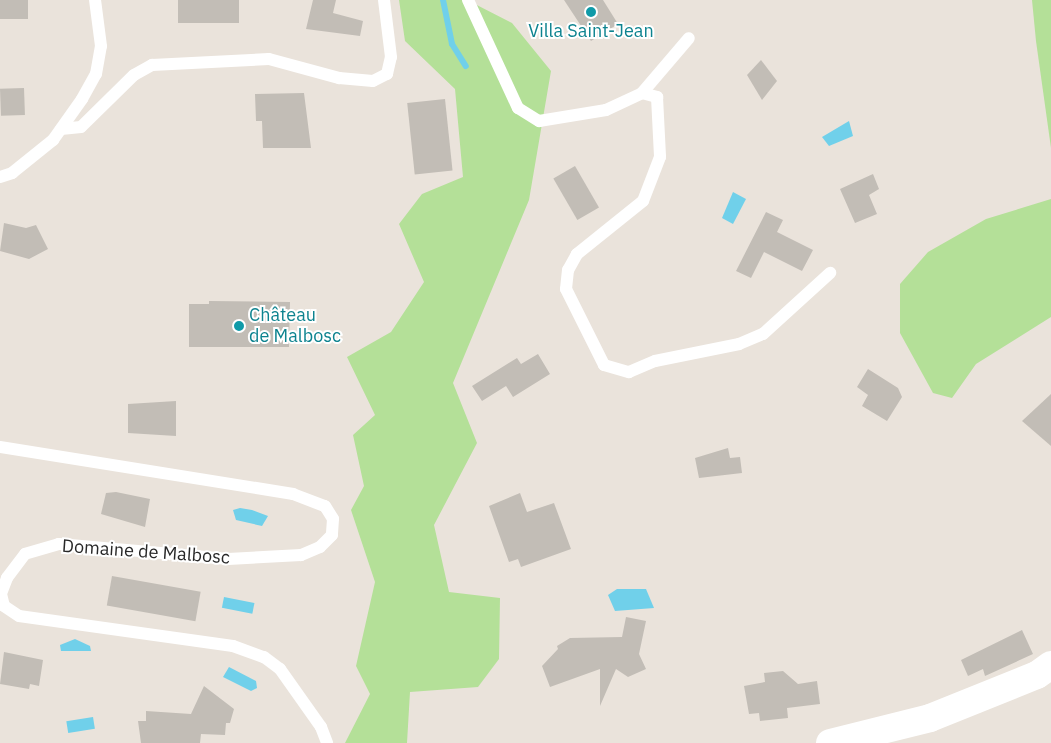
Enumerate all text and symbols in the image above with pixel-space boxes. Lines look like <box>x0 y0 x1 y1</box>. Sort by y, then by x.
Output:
marker: Villa Saint-Jean <box>585 6 597 18</box>
place label: Villa Saint-Jean <box>528 20 654 42</box>
place label: Château de Malbosc <box>249 305 341 348</box>
marker: Château de Malbosc <box>233 320 245 332</box>
street label: Domaine de Malbosc <box>61 535 231 569</box>

